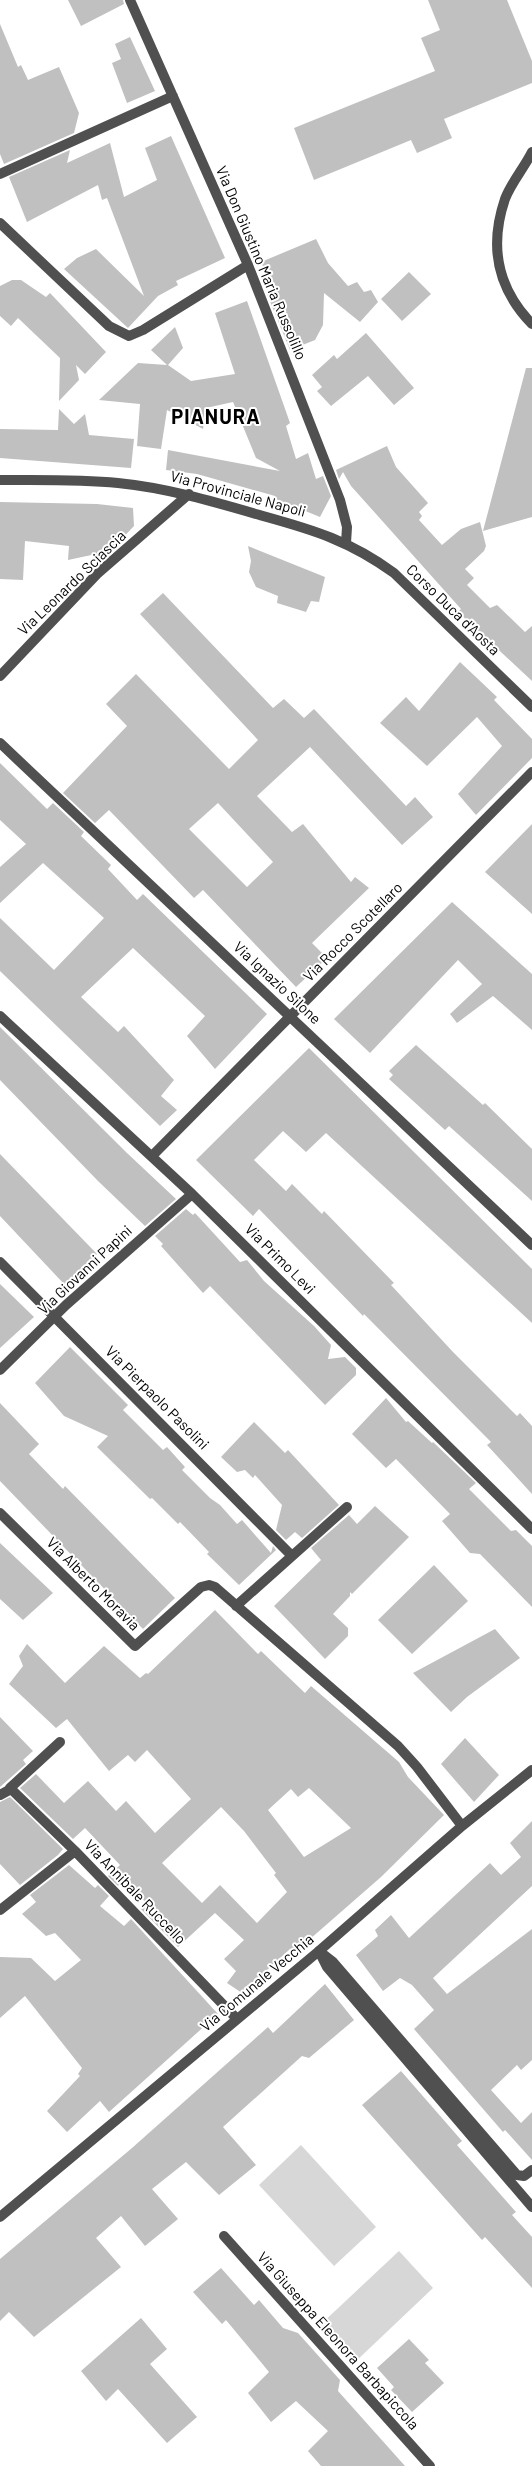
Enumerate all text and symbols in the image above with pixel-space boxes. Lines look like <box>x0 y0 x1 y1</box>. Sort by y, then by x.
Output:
street label: Via Don Giustino Maria Russolillo <box>213 163 311 362</box>
district label: PIANURA <box>171 404 261 428</box>
street label: Via Provinciale Napoli <box>169 466 308 520</box>
street label: Via Leonardo Sciascia <box>14 526 129 638</box>
street label: Corso Duca d'Aosta <box>403 560 504 659</box>
street label: Via Rocco Scotellaro <box>299 878 406 985</box>
street label: Via Ignazio Silone <box>230 937 325 1027</box>
street label: Via Primo Levi <box>242 1219 320 1297</box>
street label: Via Giovanni Papini <box>33 1221 135 1318</box>
street label: Via Pierpaolo Pasolini <box>102 1342 213 1453</box>
street label: Via Alberto Moravia <box>43 1533 144 1634</box>
street label: Via Annibale Ruccello <box>81 1835 190 1947</box>
street label: Via Comunale Vecchia <box>196 1930 317 2035</box>
street label: Via Giuseppa Eleonora Barbapiccola <box>254 2248 423 2433</box>

